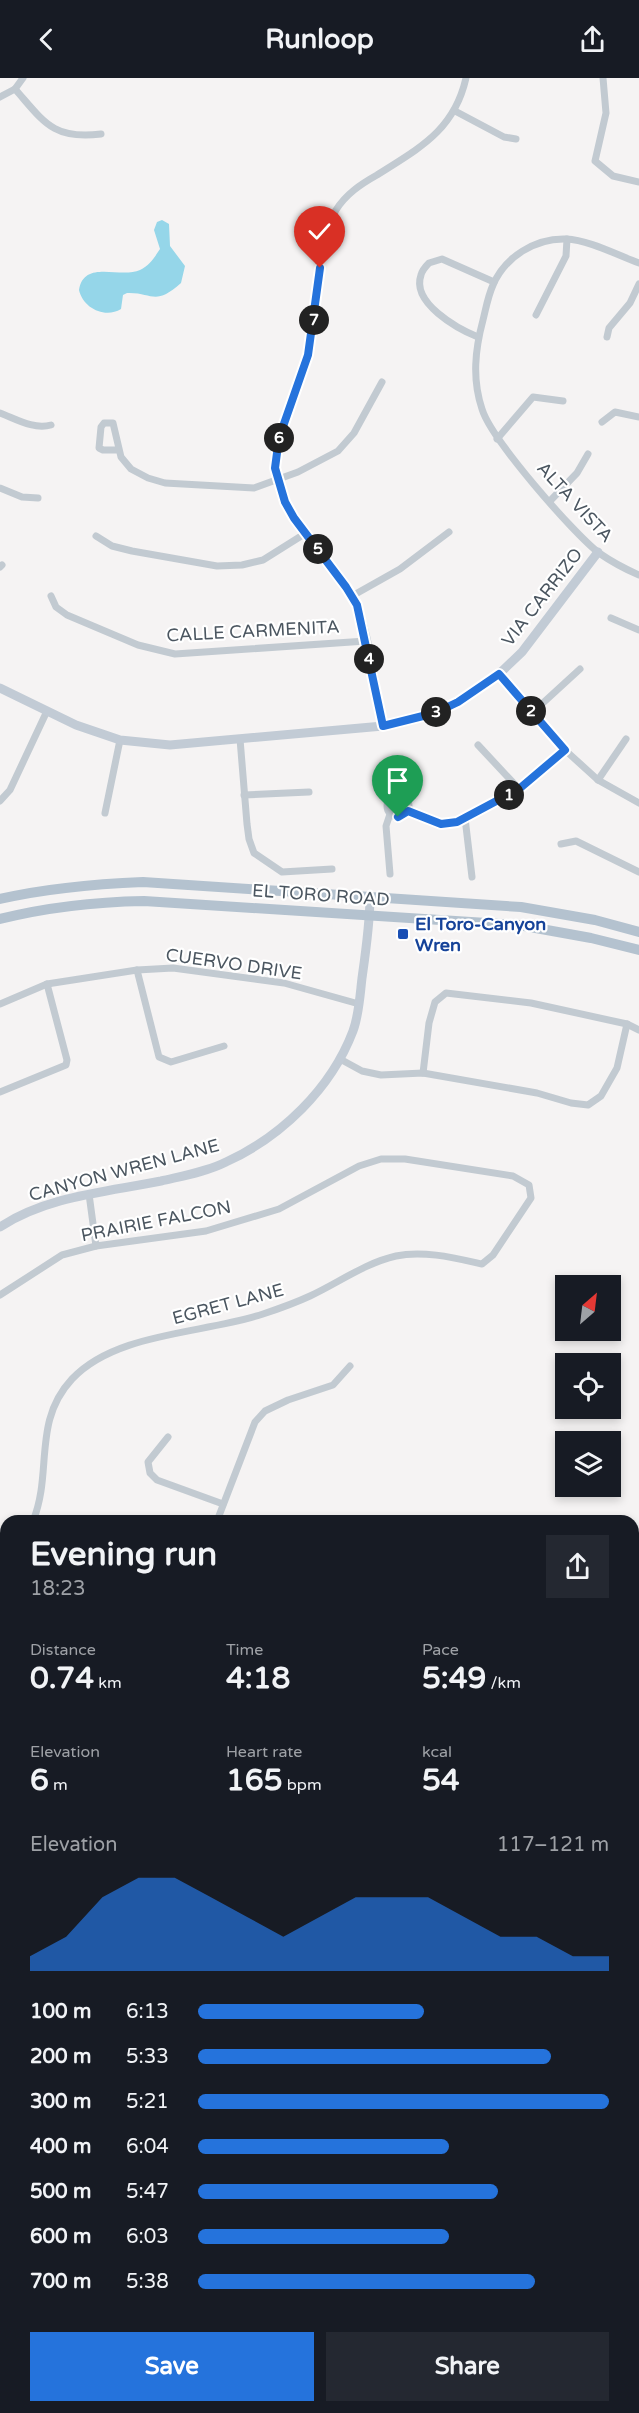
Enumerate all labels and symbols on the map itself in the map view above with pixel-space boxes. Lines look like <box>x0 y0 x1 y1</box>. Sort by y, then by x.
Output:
pin <box>294 206 345 268</box>
pin: 7 <box>299 305 329 335</box>
pin: 6 <box>264 423 294 453</box>
street label: ALTA VISTA <box>532 457 618 547</box>
pin: 5 <box>303 534 333 564</box>
street label: VIA CARRIZO <box>497 544 587 650</box>
street label: CALLE CARMENITA <box>166 615 340 647</box>
pin: 4 <box>354 644 384 674</box>
pin: 2 <box>516 696 546 726</box>
pin: 3 <box>421 697 451 727</box>
pin <box>372 755 423 817</box>
pin: 1 <box>494 780 524 810</box>
street label: EL TORO ROAD <box>251 879 391 911</box>
place label: El Toro-Canyon Wren <box>415 913 546 956</box>
marker: El Toro-Canyon Wren <box>396 927 410 941</box>
street label: CUERVO DRIVE <box>164 944 304 984</box>
street label: CANYON WREN LANE <box>26 1134 222 1206</box>
street label: PRAIRIE FALCON <box>79 1196 233 1246</box>
north arrow <box>555 1275 621 1341</box>
street label: EGRET LANE <box>170 1279 286 1329</box>

